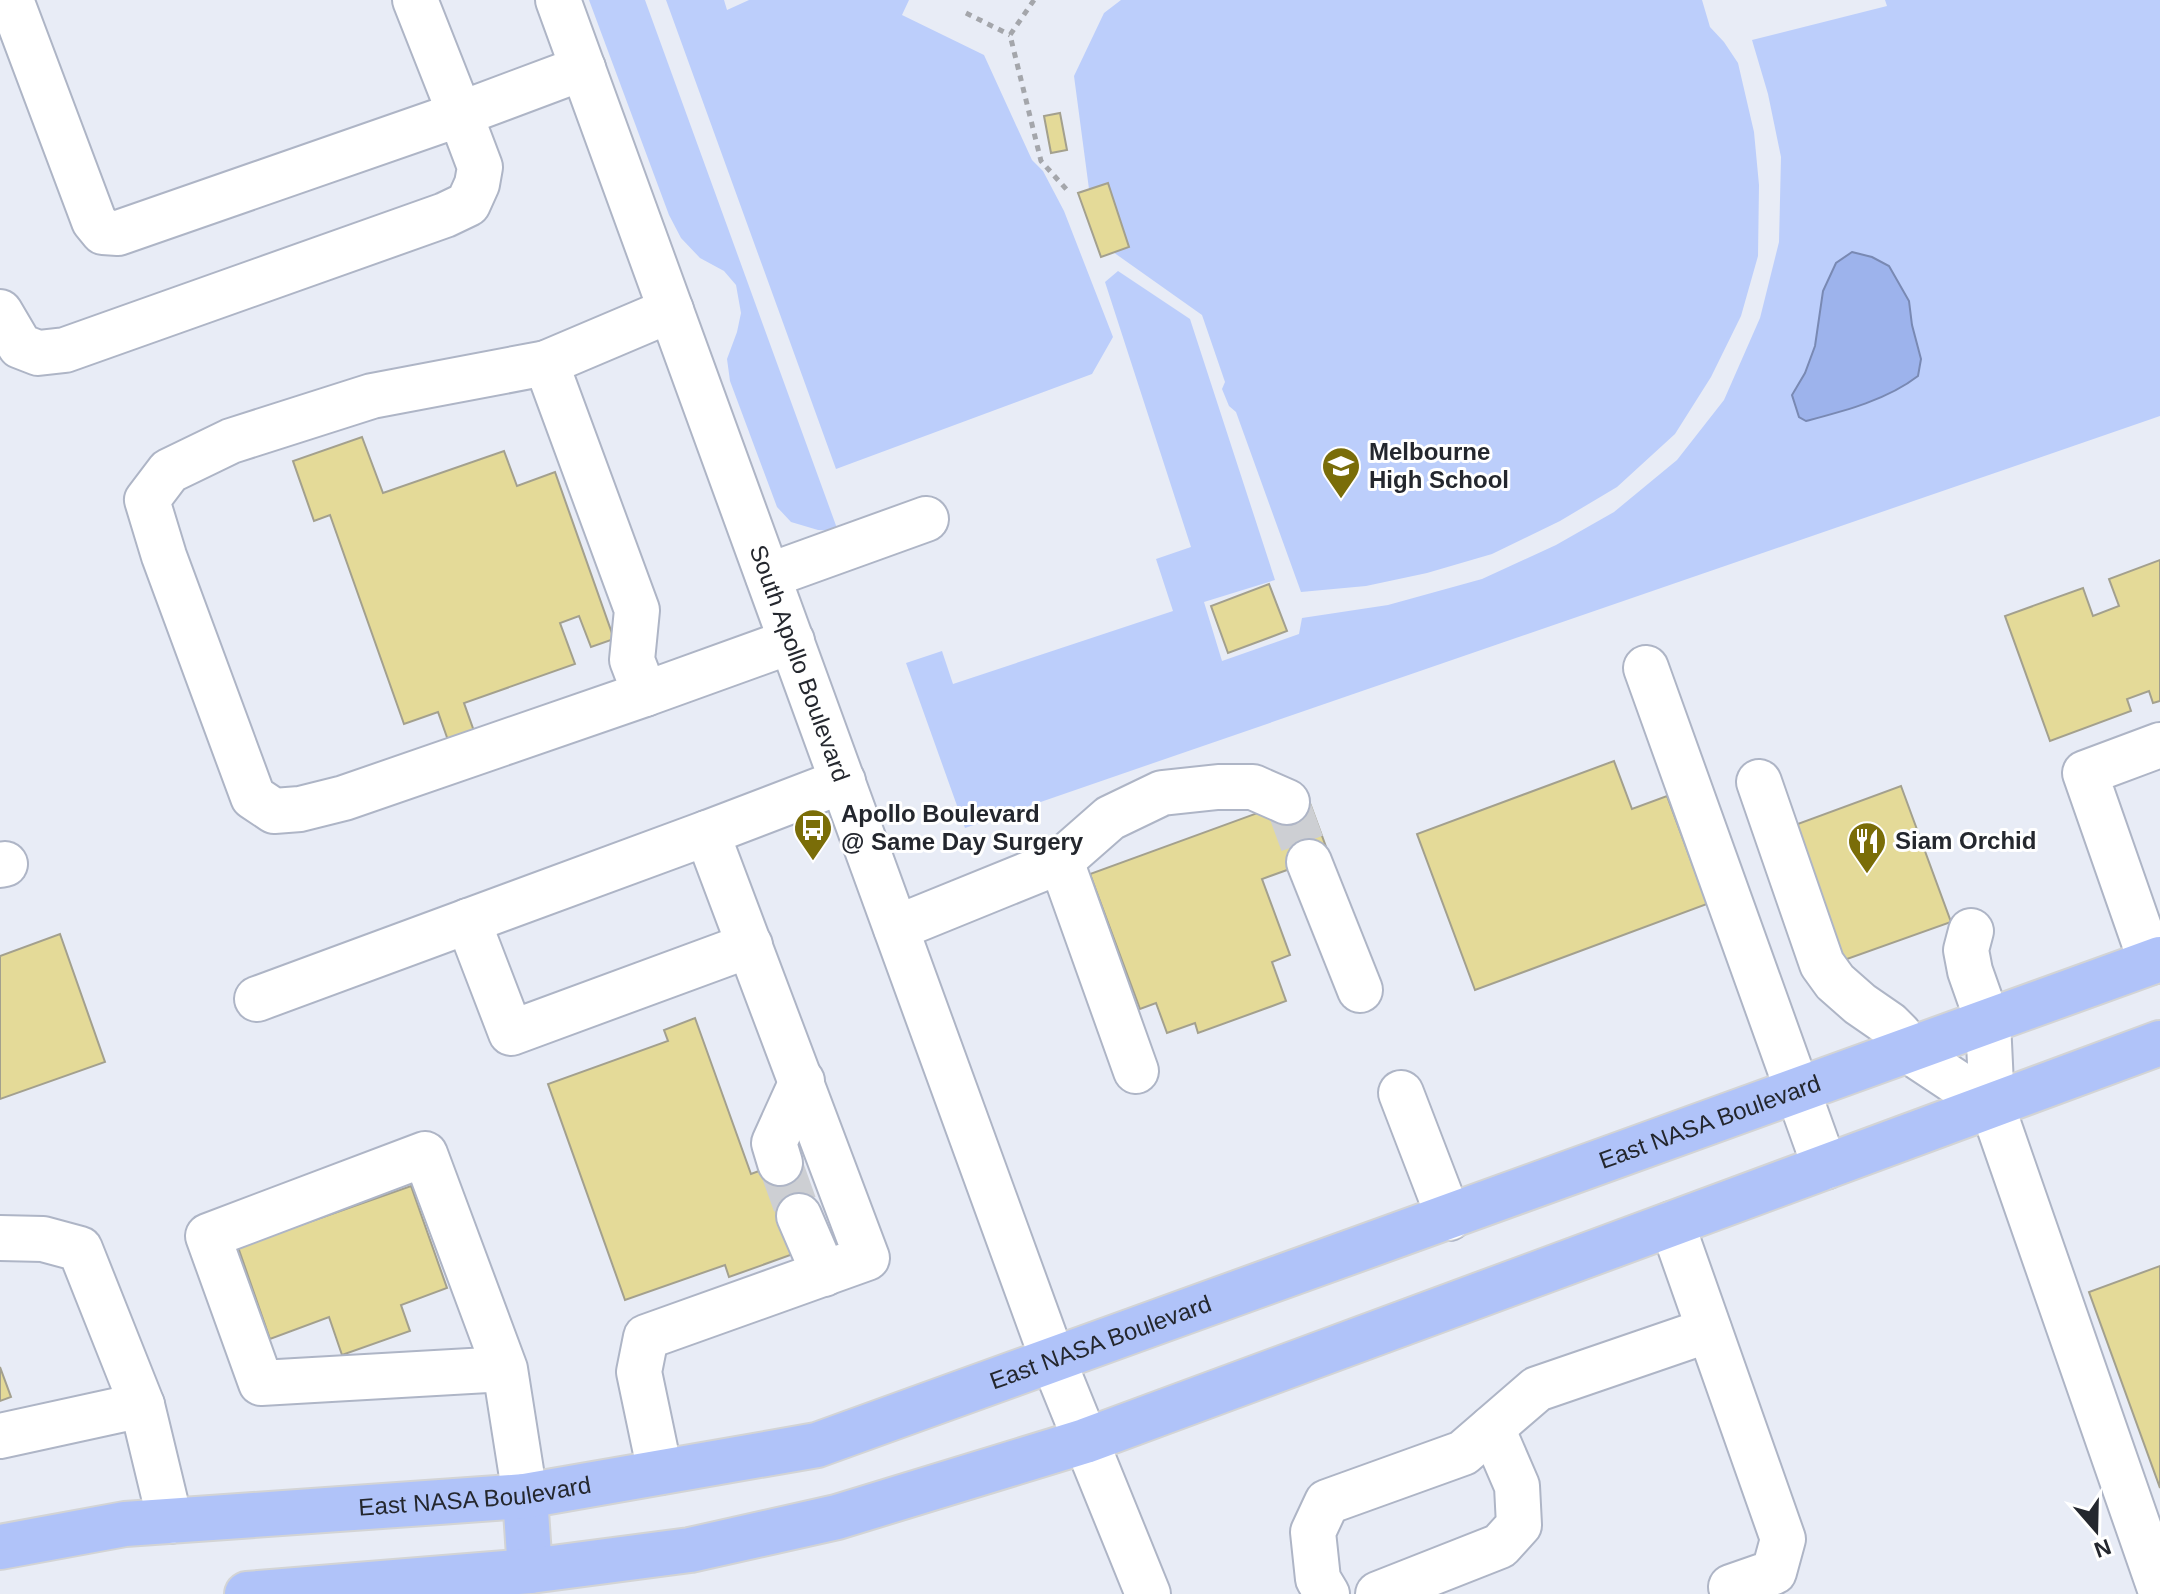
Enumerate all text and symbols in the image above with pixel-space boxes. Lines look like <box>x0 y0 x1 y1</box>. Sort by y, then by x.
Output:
place label: Melbourne High School <box>1369 438 1509 493</box>
school or university icon: Melbourne High School <box>1320 445 1362 500</box>
street label: South Apollo Boulevard <box>745 541 855 785</box>
place label: Apollo Boulevard @ Same Day Surgery <box>841 800 1084 855</box>
bus stop icon: Apollo Boulevard @ Same Day Surgery <box>792 807 834 862</box>
restaurant icon: Siam Orchid <box>1846 820 1888 875</box>
place label: Siam Orchid <box>1895 827 2036 854</box>
street label: East NASA Boulevard <box>1595 1069 1824 1174</box>
street label: East NASA Boulevard <box>986 1289 1215 1394</box>
street label: East NASA Boulevard <box>358 1471 593 1521</box>
north arrow <box>2056 1490 2136 1570</box>
text: N <box>2091 1534 2114 1563</box>

